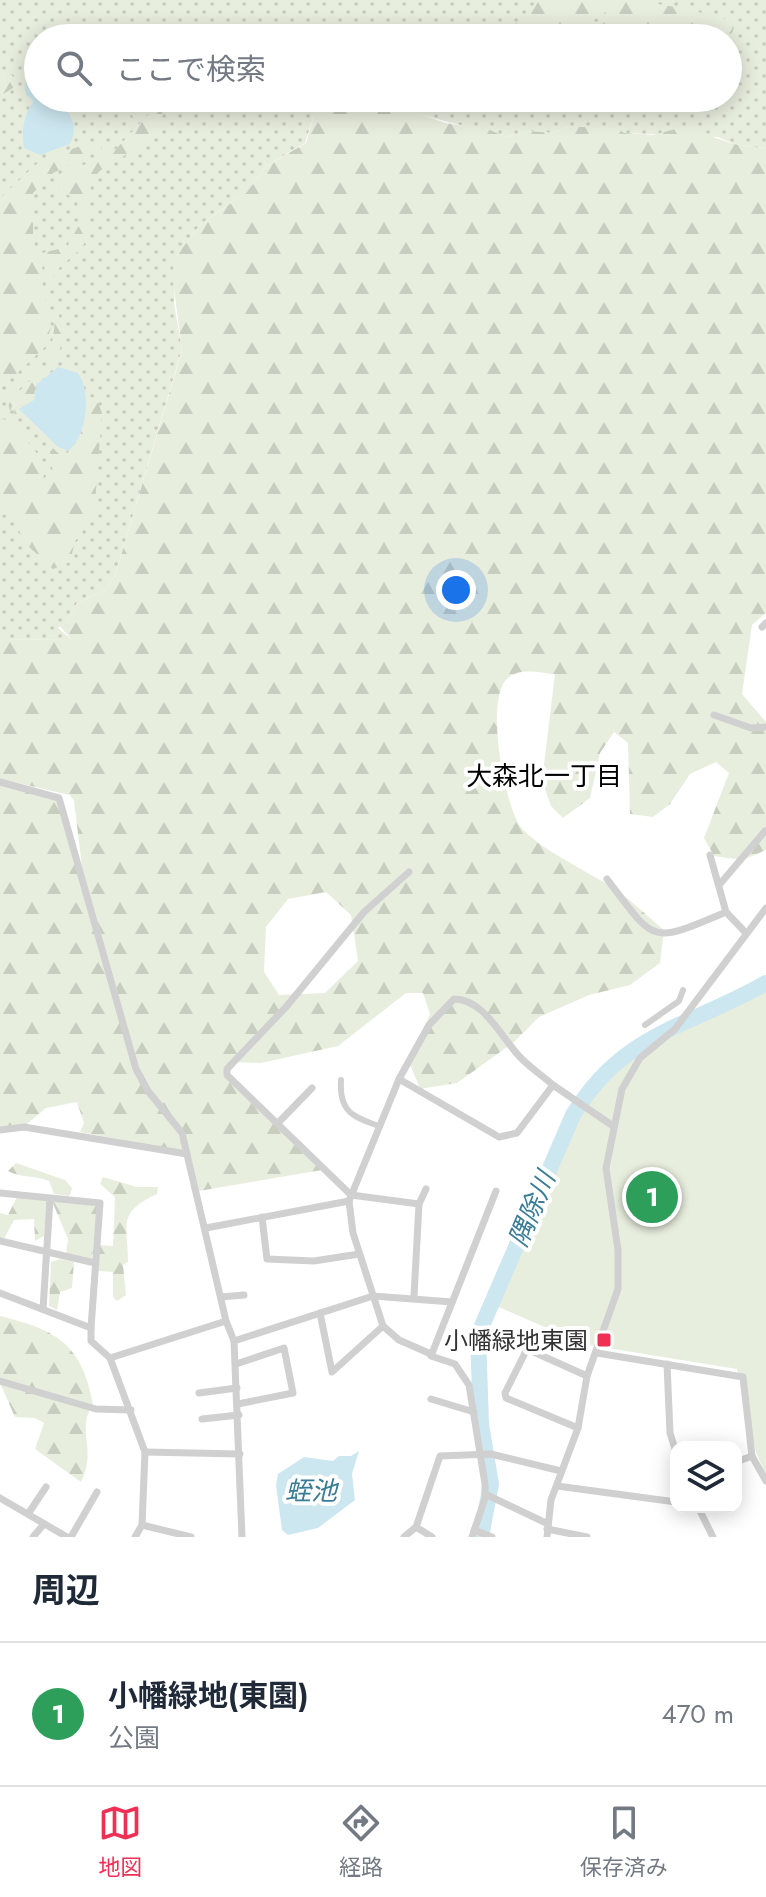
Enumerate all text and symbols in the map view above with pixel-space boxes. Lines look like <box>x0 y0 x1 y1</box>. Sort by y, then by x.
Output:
search box <box>24 24 742 112</box>
icon: search <box>52 46 96 90</box>
text: ここで検索 <box>116 48 266 91</box>
your location <box>436 570 476 610</box>
district label: 大森北一丁目 <box>466 757 622 795</box>
water label: 隅除川 <box>499 1163 566 1252</box>
pin: 1 <box>626 1167 678 1227</box>
place label: 小幡緑地東園 <box>444 1323 588 1358</box>
marker: 小幡緑地東園 <box>595 1331 613 1349</box>
map controls <box>670 1441 742 1513</box>
button: layers <box>670 1441 742 1513</box>
water label: 蛭池 <box>285 1472 340 1510</box>
text: 周辺 <box>32 1566 100 1615</box>
text: 小幡緑地(東園) <box>108 1674 308 1717</box>
text: 1 <box>51 1695 65 1733</box>
text: 470 m <box>662 1695 734 1733</box>
text: 公園 <box>108 1719 160 1757</box>
tab: 地図 <box>98 1801 142 1883</box>
tab: 経路 <box>339 1801 383 1883</box>
tab: 保存済み <box>580 1801 668 1883</box>

